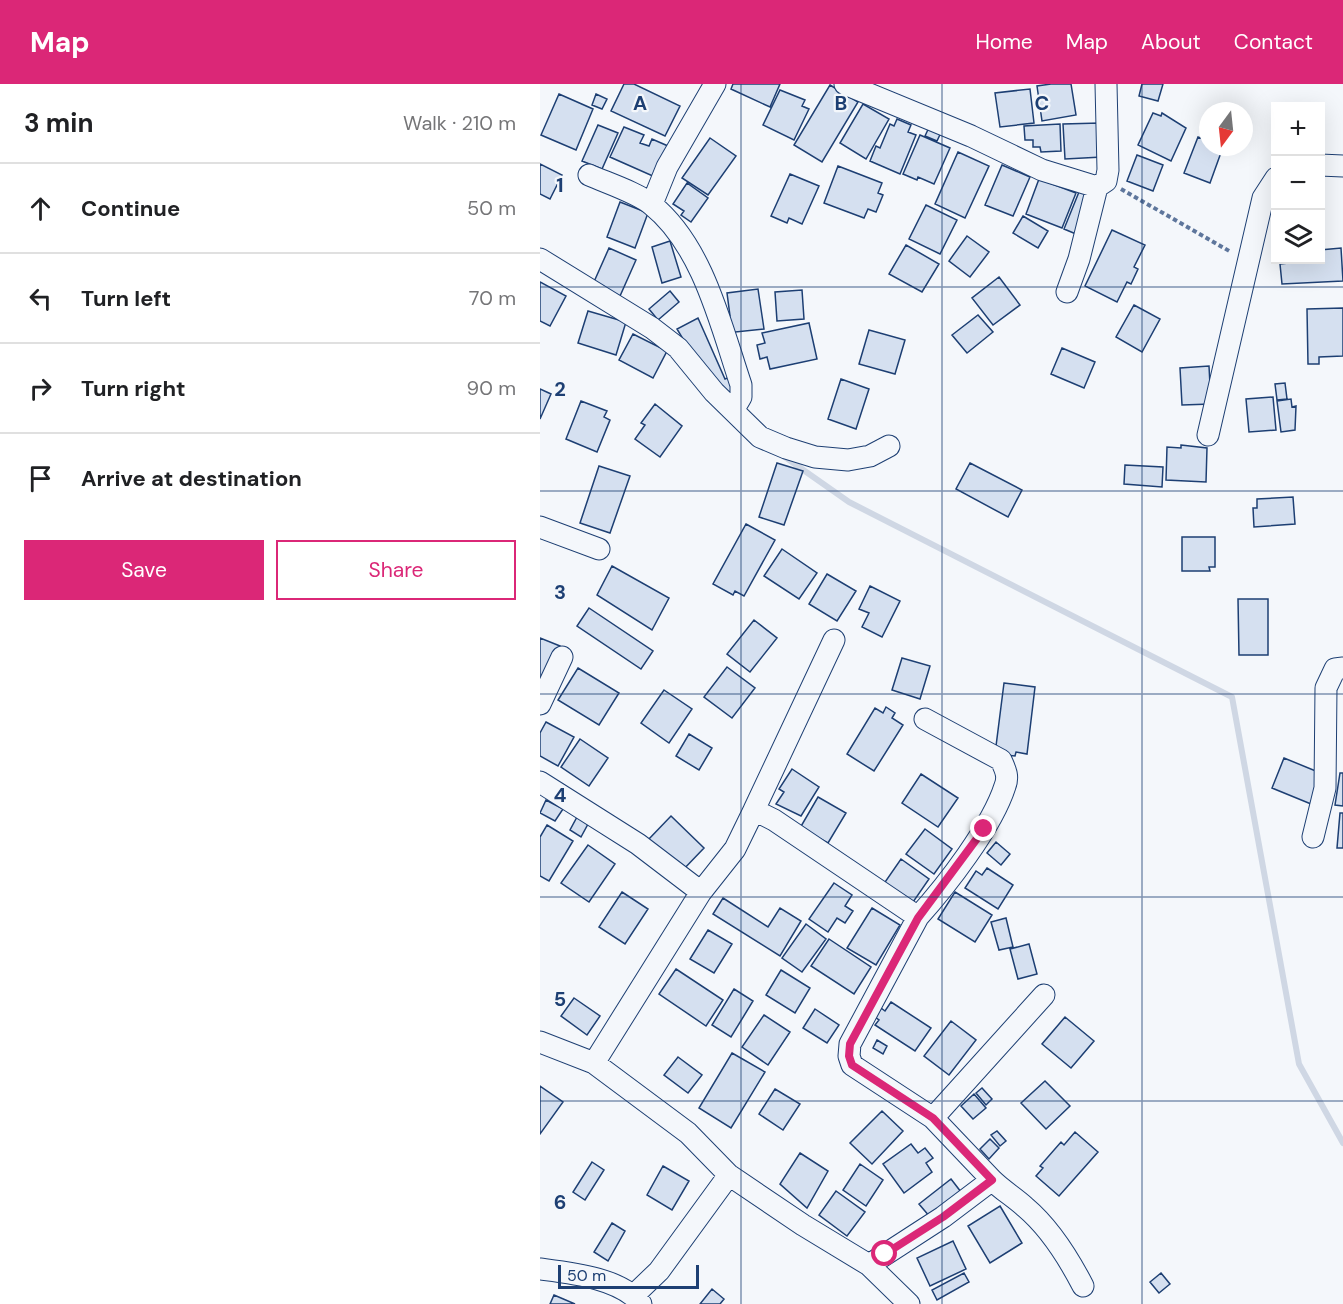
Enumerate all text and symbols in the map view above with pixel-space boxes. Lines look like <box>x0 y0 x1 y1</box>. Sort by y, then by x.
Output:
text: Map <box>30 24 90 61</box>
text: Home <box>975 28 1033 56</box>
text: Map <box>1066 28 1108 56</box>
text: About <box>1141 28 1201 56</box>
text: Contact <box>1234 28 1313 56</box>
text: A <box>633 90 647 116</box>
text: B <box>835 90 847 116</box>
text: C <box>1035 90 1049 116</box>
north arrow <box>1199 102 1253 156</box>
map controls <box>1271 102 1325 264</box>
button: + <box>1271 102 1325 156</box>
text: 3 min <box>24 106 93 140</box>
text: Walk · 210 m <box>403 110 516 136</box>
button: − <box>1271 156 1325 210</box>
text: 1 <box>556 172 564 198</box>
icon: ahead <box>24 192 57 225</box>
text: Continue <box>81 194 180 223</box>
text: 50 m <box>467 195 516 221</box>
button: layers <box>1271 210 1325 264</box>
icon: left <box>24 282 57 315</box>
text: Turn left <box>81 284 171 313</box>
text: 70 m <box>469 285 516 311</box>
icon: right <box>24 372 57 405</box>
text: Turn right <box>81 374 186 403</box>
text: 90 m <box>467 375 516 401</box>
text: 2 <box>554 376 566 402</box>
icon: arrive <box>24 462 57 495</box>
text: Arrive at destination <box>81 464 302 493</box>
button: Save <box>24 540 264 600</box>
button: Share <box>276 540 516 600</box>
text: 3 <box>554 579 566 605</box>
text: 4 <box>554 782 567 808</box>
route end <box>970 815 996 841</box>
text: 5 <box>554 986 566 1012</box>
text: 6 <box>554 1189 566 1215</box>
route start <box>871 1240 897 1266</box>
scale bar <box>558 1262 699 1290</box>
text: 50 m <box>567 1265 606 1286</box>

